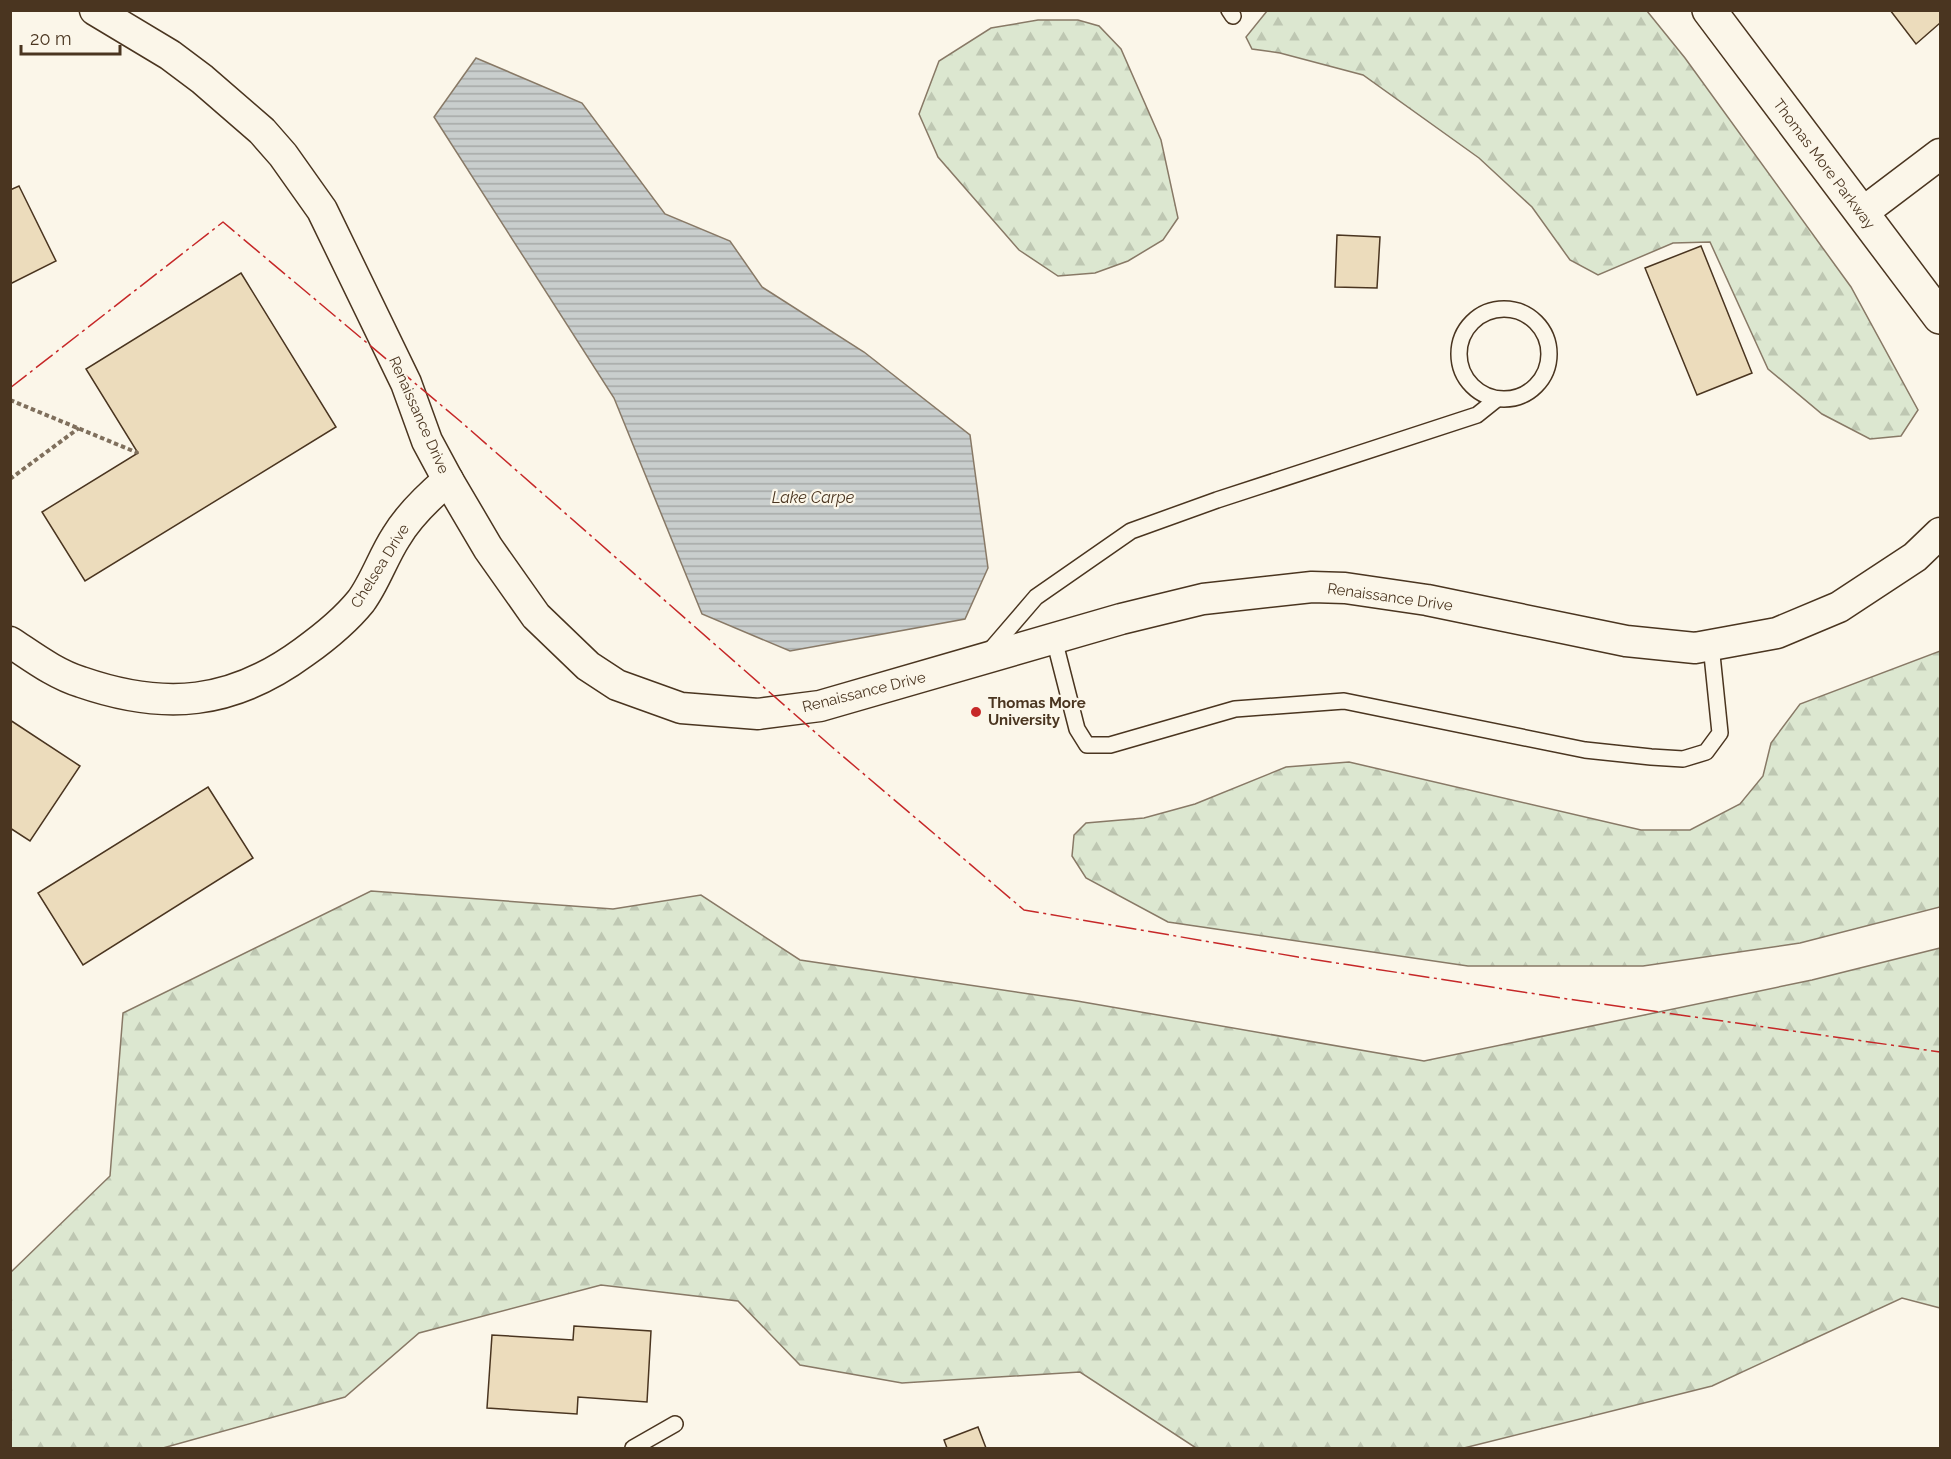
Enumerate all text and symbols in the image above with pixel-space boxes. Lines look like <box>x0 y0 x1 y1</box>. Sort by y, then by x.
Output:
scale bar <box>21 18 120 56</box>
text: 20 m <box>30 28 72 49</box>
street label: Thomas More Parkway <box>1769 95 1879 233</box>
street label: Renaissance Drive <box>385 354 453 477</box>
water label: Lake Carpe <box>772 488 855 507</box>
street label: Chelsea Drive <box>347 520 413 611</box>
street label: Renaissance Drive <box>1326 579 1454 615</box>
street label: Renaissance Drive <box>800 668 928 716</box>
place label: Thomas More University <box>988 694 1086 729</box>
marker: Thomas More University <box>969 705 983 719</box>

